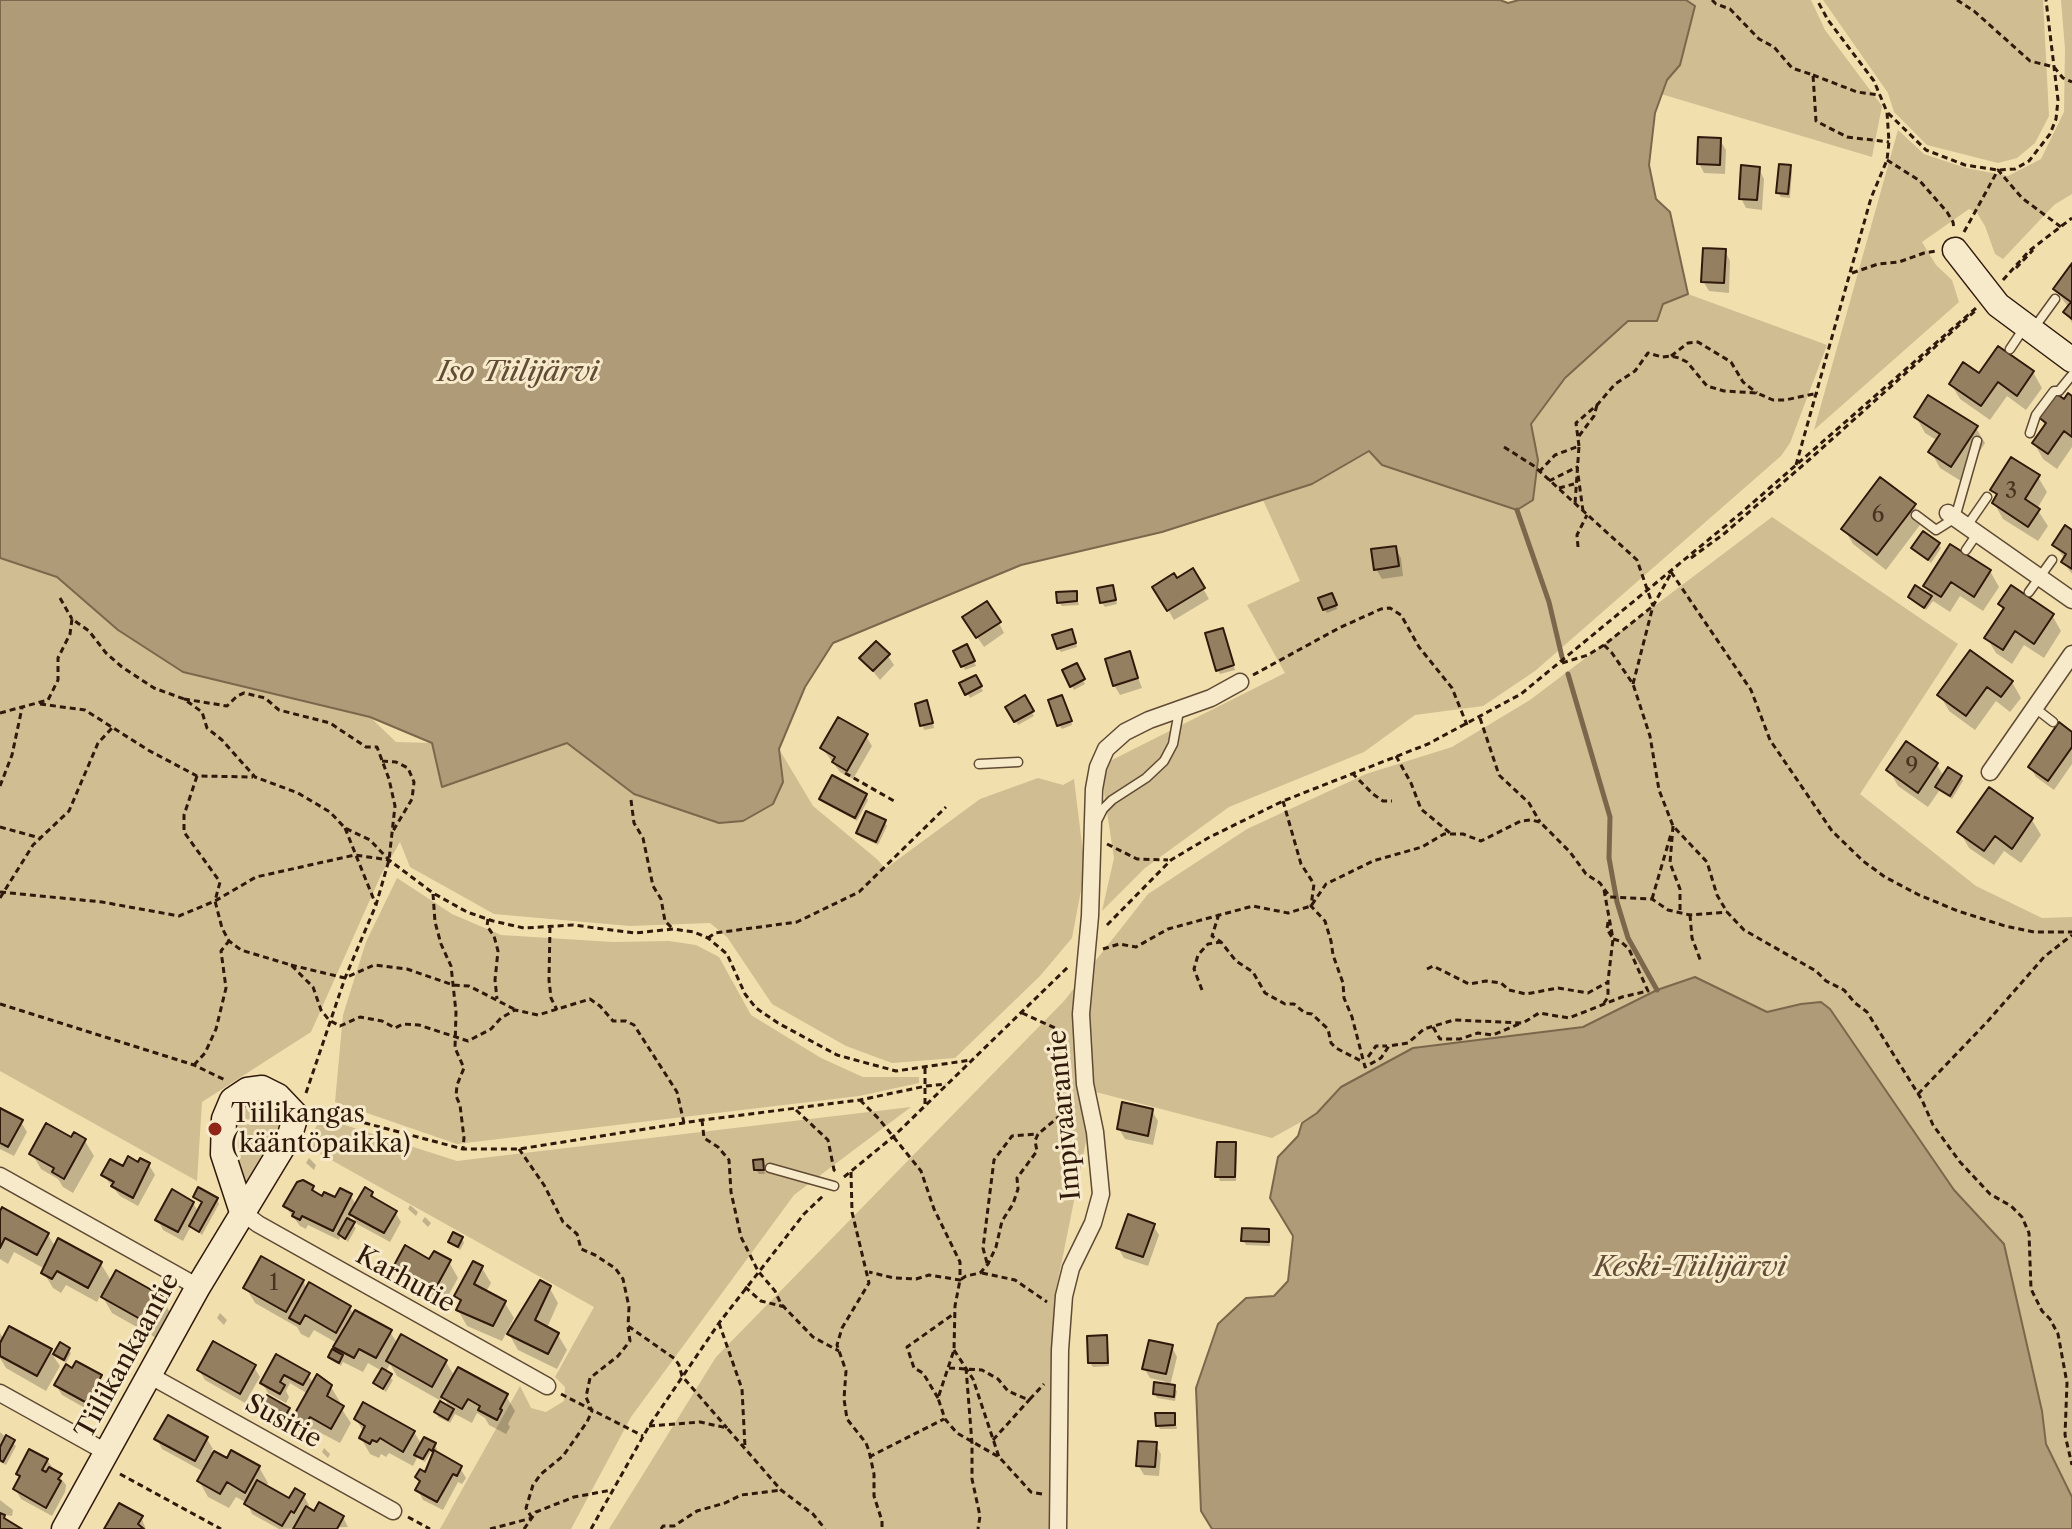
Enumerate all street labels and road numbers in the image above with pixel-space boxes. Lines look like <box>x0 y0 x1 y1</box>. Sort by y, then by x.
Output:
street label: Impivaarantie <box>1042 1029 1088 1201</box>
street label: Karhutie <box>350 1240 460 1320</box>
street label: Tiilikankaantie <box>70 1268 186 1444</box>
street label: Susitie <box>239 1388 327 1456</box>

